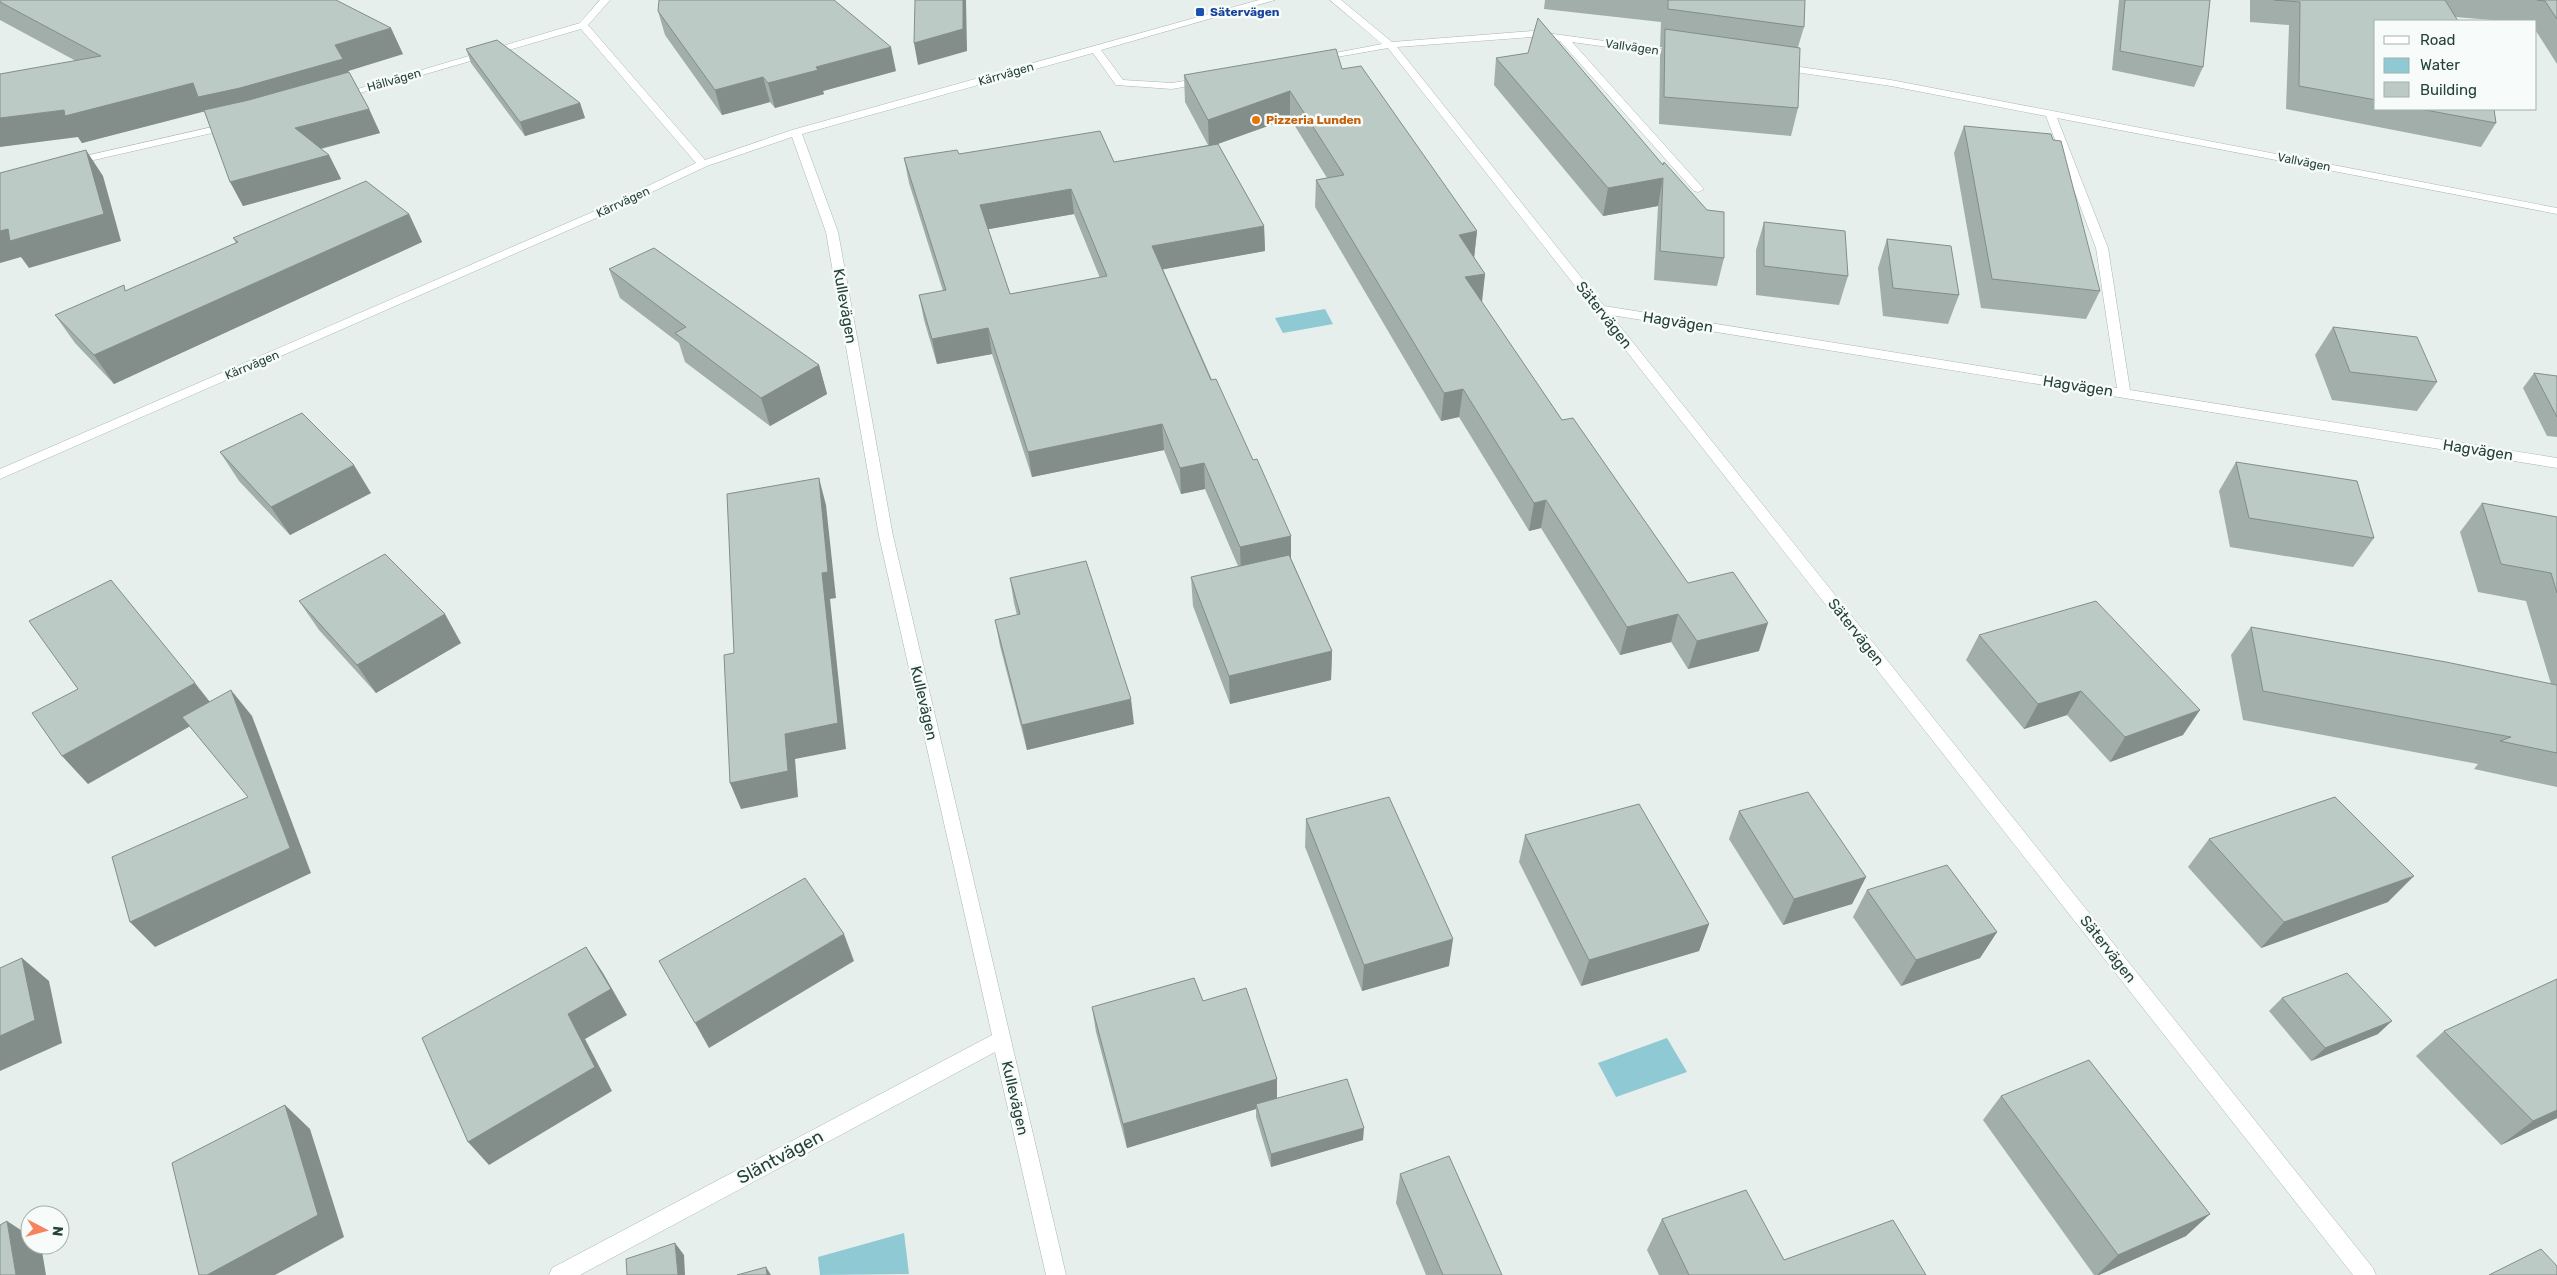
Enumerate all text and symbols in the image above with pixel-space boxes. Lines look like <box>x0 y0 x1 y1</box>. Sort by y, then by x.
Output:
place label: Sätervägen <box>1210 5 1280 19</box>
marker: Sätervägen <box>1194 6 1206 18</box>
legend <box>2374 20 2537 110</box>
text: Road <box>2420 31 2456 49</box>
street label: Vallvägen <box>1604 36 1660 58</box>
text: Water <box>2420 56 2460 74</box>
street label: Kärrvägen <box>977 59 1035 89</box>
street label: Hällvägen <box>366 66 422 94</box>
text: Building <box>2420 81 2477 99</box>
place label: Pizzeria Lunden <box>1266 113 1362 127</box>
marker: Pizzeria Lunden <box>1250 114 1262 126</box>
street label: Vallvägen <box>2276 150 2332 174</box>
street label: Kärrvägen <box>594 184 652 220</box>
street label: Kullevägen <box>830 267 860 345</box>
street label: Sätervägen <box>1572 278 1636 352</box>
street label: Hagvägen <box>1642 308 1714 336</box>
street label: Kärrvägen <box>223 347 281 383</box>
street label: Hagvägen <box>2042 372 2114 400</box>
street label: Hagvägen <box>2442 436 2514 464</box>
street label: Sätervägen <box>1824 595 1888 669</box>
street label: Kullevägen <box>907 664 941 742</box>
street label: Sätervägen <box>2076 912 2140 986</box>
street label: Kullevägen <box>998 1059 1032 1137</box>
street label: Släntvägen <box>733 1125 827 1189</box>
north arrow <box>20 1205 70 1255</box>
text: N <box>48 1225 66 1237</box>

